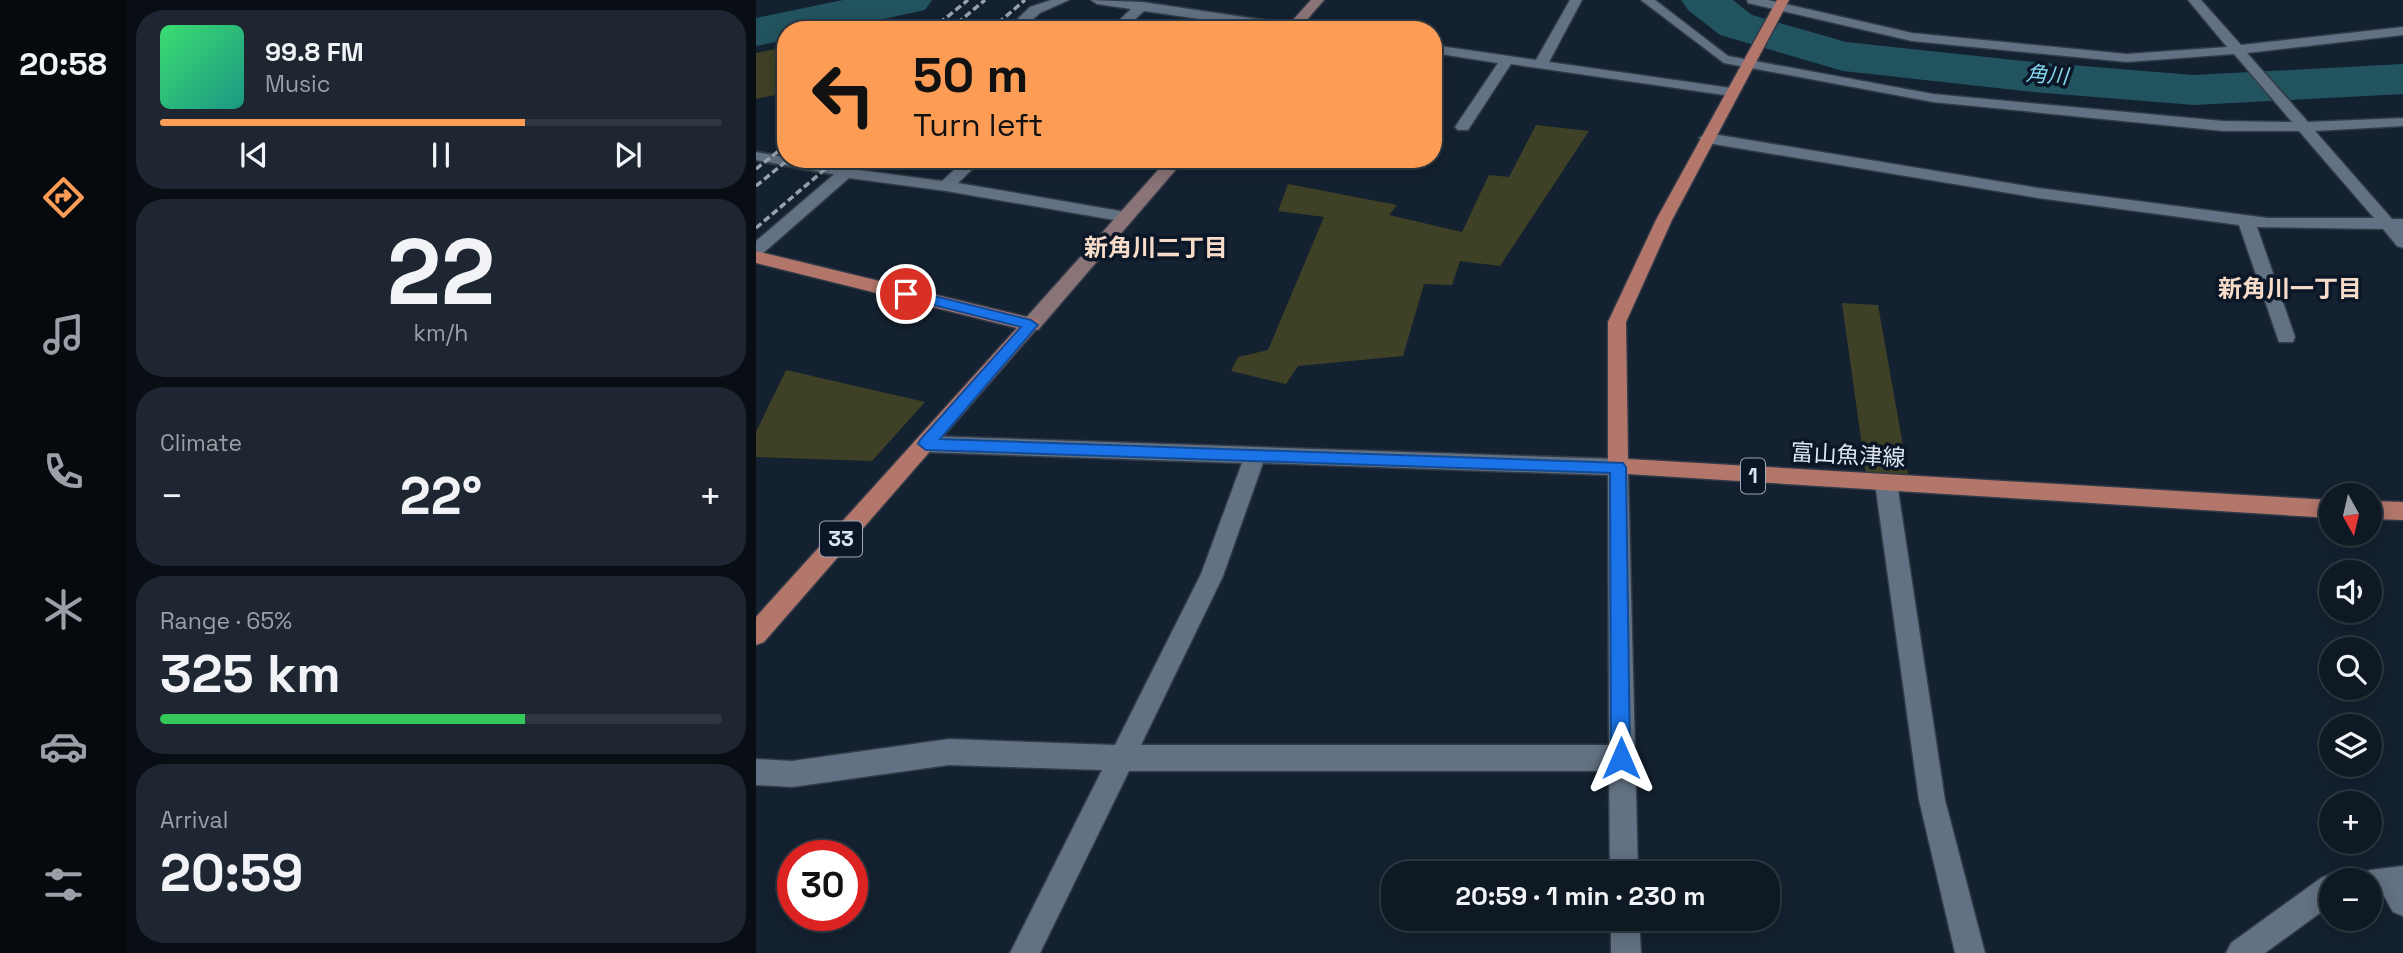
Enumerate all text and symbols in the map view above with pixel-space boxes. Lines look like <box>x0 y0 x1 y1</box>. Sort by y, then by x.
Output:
text: 99.8 FM <box>265 35 364 69</box>
text: 20:58 <box>19 44 107 84</box>
text: 50 m <box>913 44 1028 106</box>
icon: left <box>798 49 889 140</box>
water label: 角川 <box>2025 59 2071 90</box>
text: Music <box>265 69 330 99</box>
text: Turn left <box>913 105 1043 145</box>
icon: previous <box>235 136 273 174</box>
icon: pause <box>422 136 460 174</box>
icon: next <box>609 136 647 174</box>
icon: directions <box>39 173 88 222</box>
text: 22 <box>387 214 495 331</box>
district label: 新角川二丁目 <box>1084 232 1228 263</box>
pin <box>876 264 936 324</box>
district label: 新角川一丁目 <box>2218 273 2362 304</box>
icon: arrive <box>887 275 925 313</box>
icon: music <box>39 310 88 359</box>
text: km/h <box>414 318 468 348</box>
text: Climate <box>160 428 242 458</box>
street label: 富山魚津線 <box>1790 437 1906 473</box>
icon: phone <box>39 447 88 496</box>
road number: 1 <box>1741 458 1765 494</box>
text: 22° <box>400 463 482 529</box>
text: − <box>160 472 184 520</box>
text: + <box>698 472 722 520</box>
north arrow <box>2319 483 2382 546</box>
map controls <box>2319 483 2382 931</box>
road number: 33 <box>820 522 862 556</box>
button: sound <box>2319 560 2382 623</box>
icon: climate <box>39 585 88 634</box>
text: Range · 65% <box>160 606 292 636</box>
button: search <box>2319 637 2382 700</box>
text: 325 km <box>160 641 341 707</box>
button: layers <box>2319 714 2382 777</box>
position arrow <box>1584 721 1658 795</box>
icon: car <box>39 722 88 771</box>
button: + <box>2319 791 2382 854</box>
text: Arrival <box>160 805 228 835</box>
text: 20:59 <box>160 840 303 906</box>
speed limit sign: 30 <box>777 840 868 931</box>
icon: filters <box>39 860 88 909</box>
button: − <box>2319 868 2382 931</box>
text: 20:59 · 1 min · 230 m <box>1456 879 1705 913</box>

